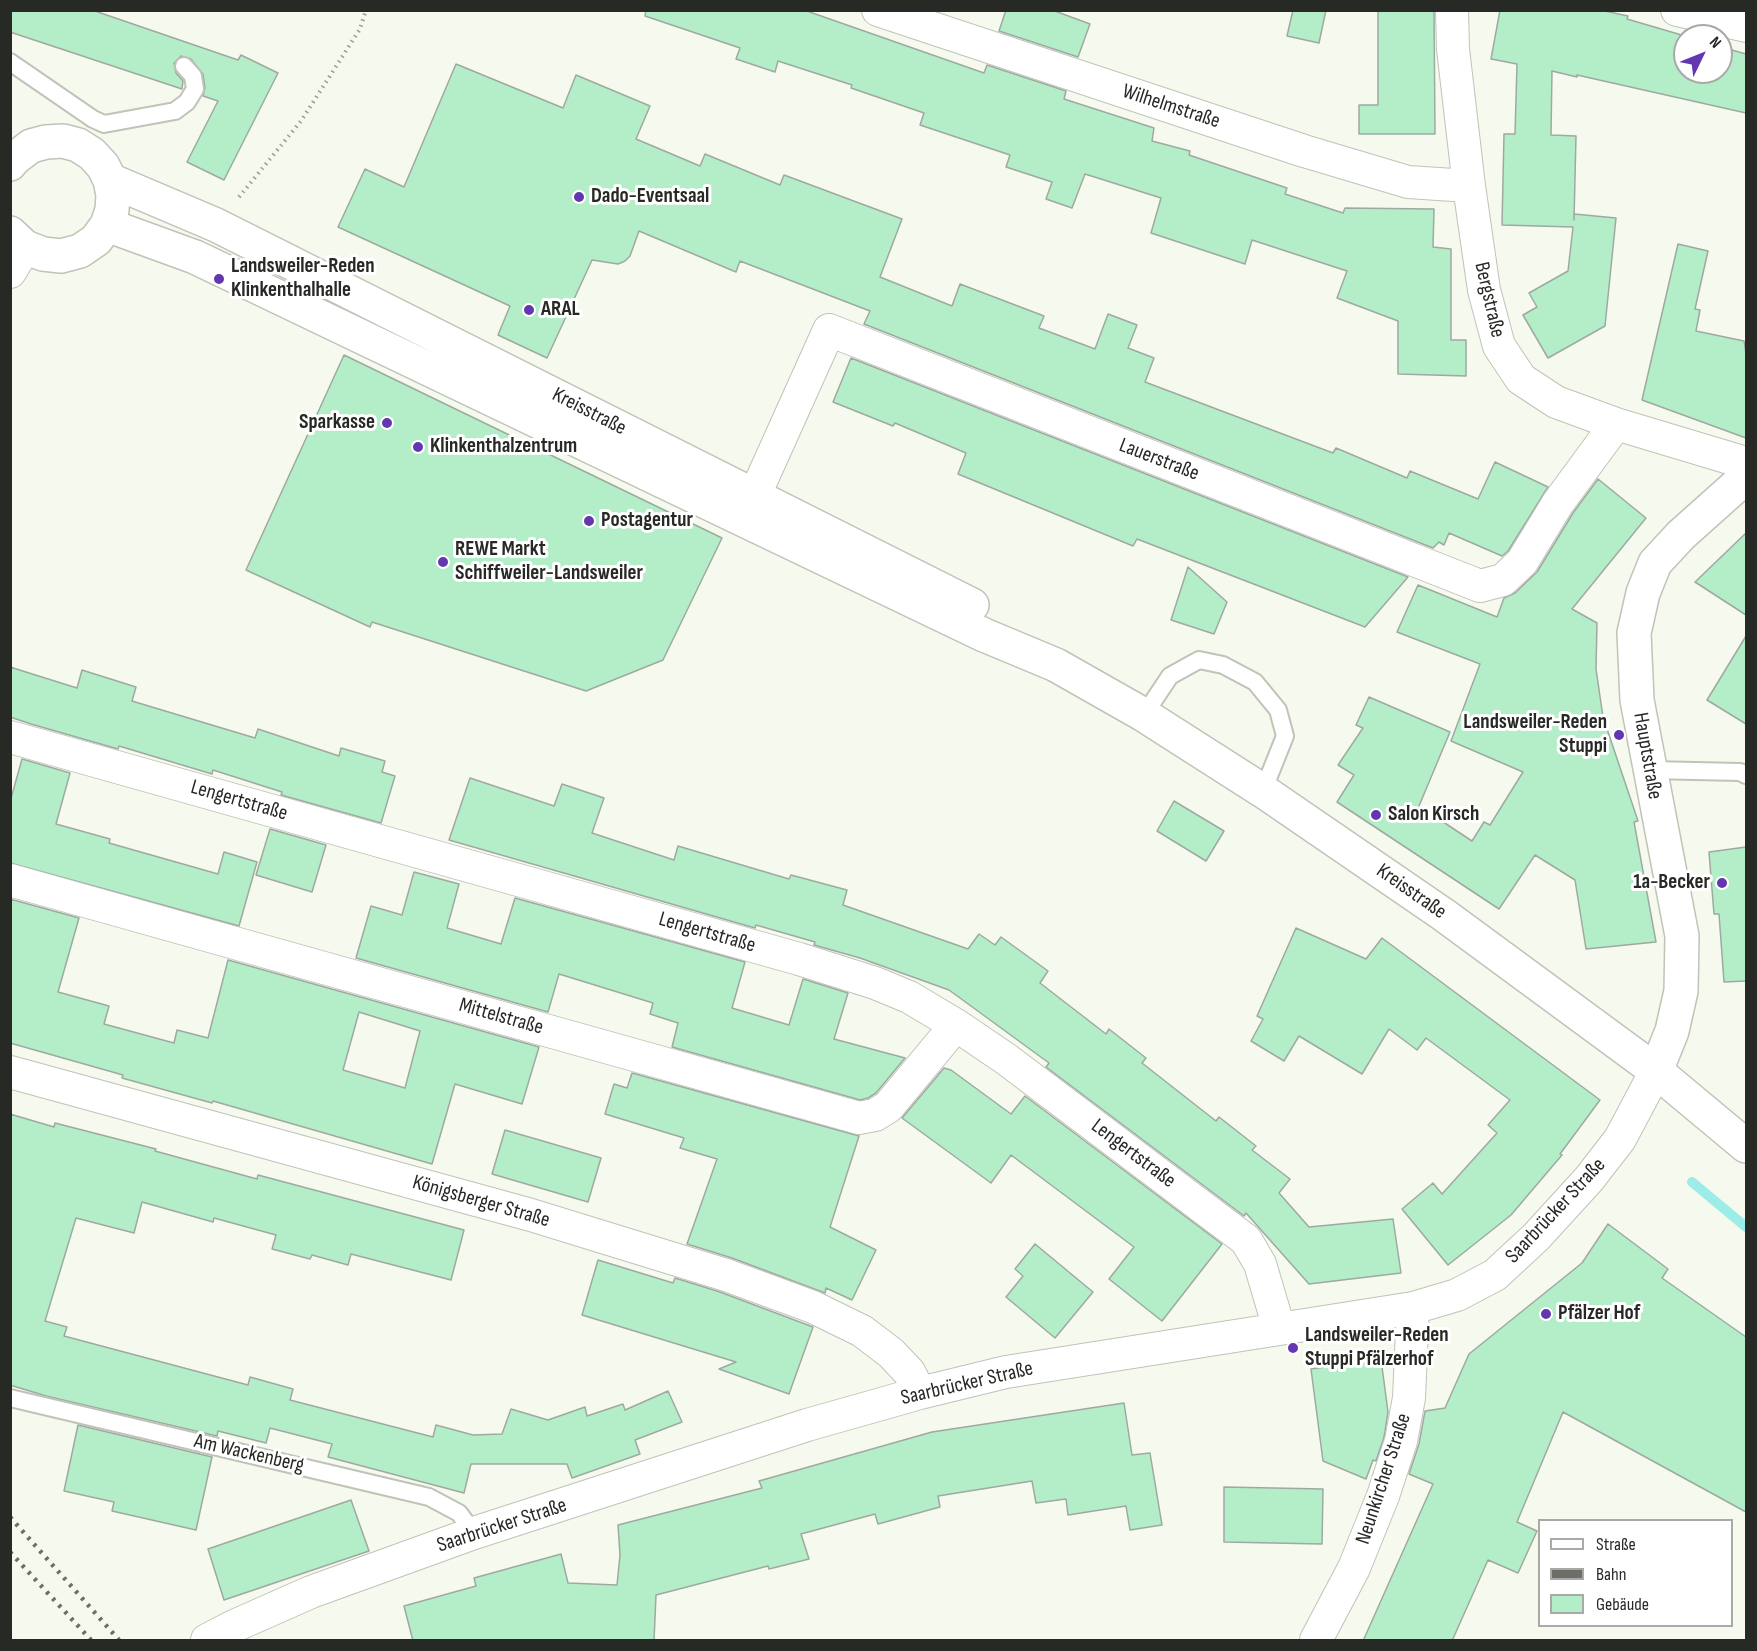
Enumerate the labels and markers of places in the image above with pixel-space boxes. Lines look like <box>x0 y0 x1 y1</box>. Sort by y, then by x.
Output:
place label: Dado-Eventsaal <box>591 184 709 210</box>
marker: Dado-Eventsaal <box>572 190 586 204</box>
place label: Landsweiler-Reden Klinkenthalhalle <box>231 254 375 304</box>
marker: Landsweiler-Reden Klinkenthalhalle <box>212 272 226 286</box>
place label: ARAL <box>541 297 580 323</box>
marker: ARAL <box>522 303 536 317</box>
place label: Sparkasse <box>299 410 375 436</box>
marker: Sparkasse <box>380 416 394 430</box>
place label: Klinkenthalzentrum <box>430 434 577 460</box>
marker: Klinkenthalzentrum <box>411 440 425 454</box>
place label: Postagentur <box>601 508 693 534</box>
marker: Postagentur <box>582 514 596 528</box>
place label: REWE Markt Schiffweiler-Landsweiler <box>455 537 643 587</box>
marker: REWE Markt Schiffweiler-Landsweiler <box>436 555 450 569</box>
place label: Landsweiler-Reden Stuppi <box>1463 710 1607 760</box>
marker: Landsweiler-Reden Stuppi <box>1612 728 1626 742</box>
place label: Salon Kirsch <box>1388 802 1479 828</box>
marker: Salon Kirsch <box>1369 808 1383 822</box>
place label: 1a-Becker <box>1633 870 1710 896</box>
marker: 1a-Becker <box>1715 876 1729 890</box>
place label: Pfälzer Hof <box>1558 1301 1640 1327</box>
marker: Pfälzer Hof <box>1539 1307 1553 1321</box>
place label: Landsweiler-Reden Stuppi Pfälzerhof <box>1305 1323 1449 1373</box>
marker: Landsweiler-Reden Stuppi Pfälzerhof <box>1286 1341 1300 1355</box>

